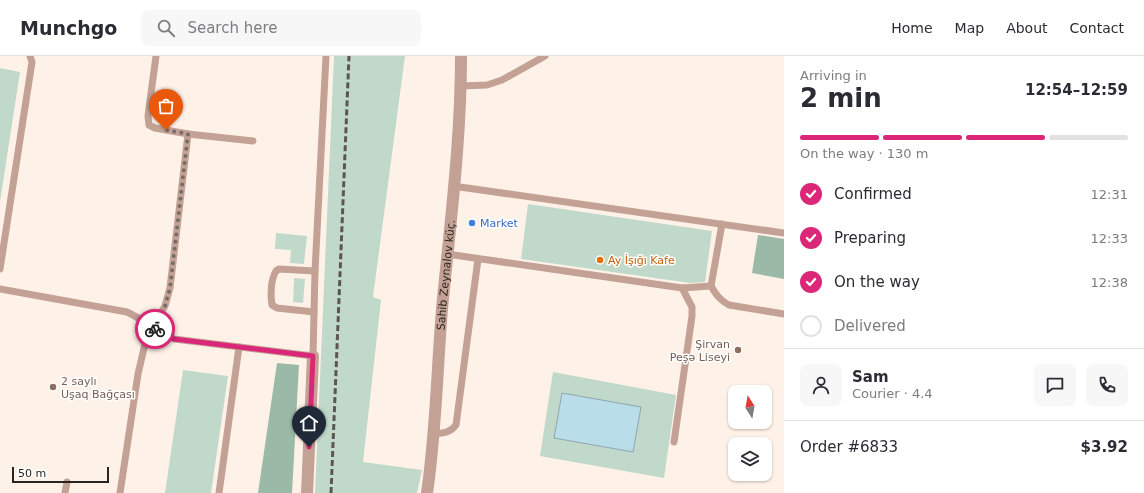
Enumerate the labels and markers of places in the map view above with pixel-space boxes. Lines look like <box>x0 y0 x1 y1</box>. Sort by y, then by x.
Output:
pin <box>149 89 183 130</box>
place label: Market <box>480 217 518 230</box>
marker: Market <box>467 218 477 228</box>
place label: Ay İşığı Kafe <box>608 254 675 267</box>
marker: Ay İşığı Kafe <box>595 255 605 265</box>
place label: Şirvan Peşə Liseyi <box>670 338 730 364</box>
marker: Şirvan Peşə Liseyi <box>733 345 743 355</box>
place label: 2 saylı Uşaq Bağçası <box>61 375 135 401</box>
marker: 2 saylı Uşaq Bağçası <box>48 382 58 392</box>
pin <box>292 406 326 447</box>

